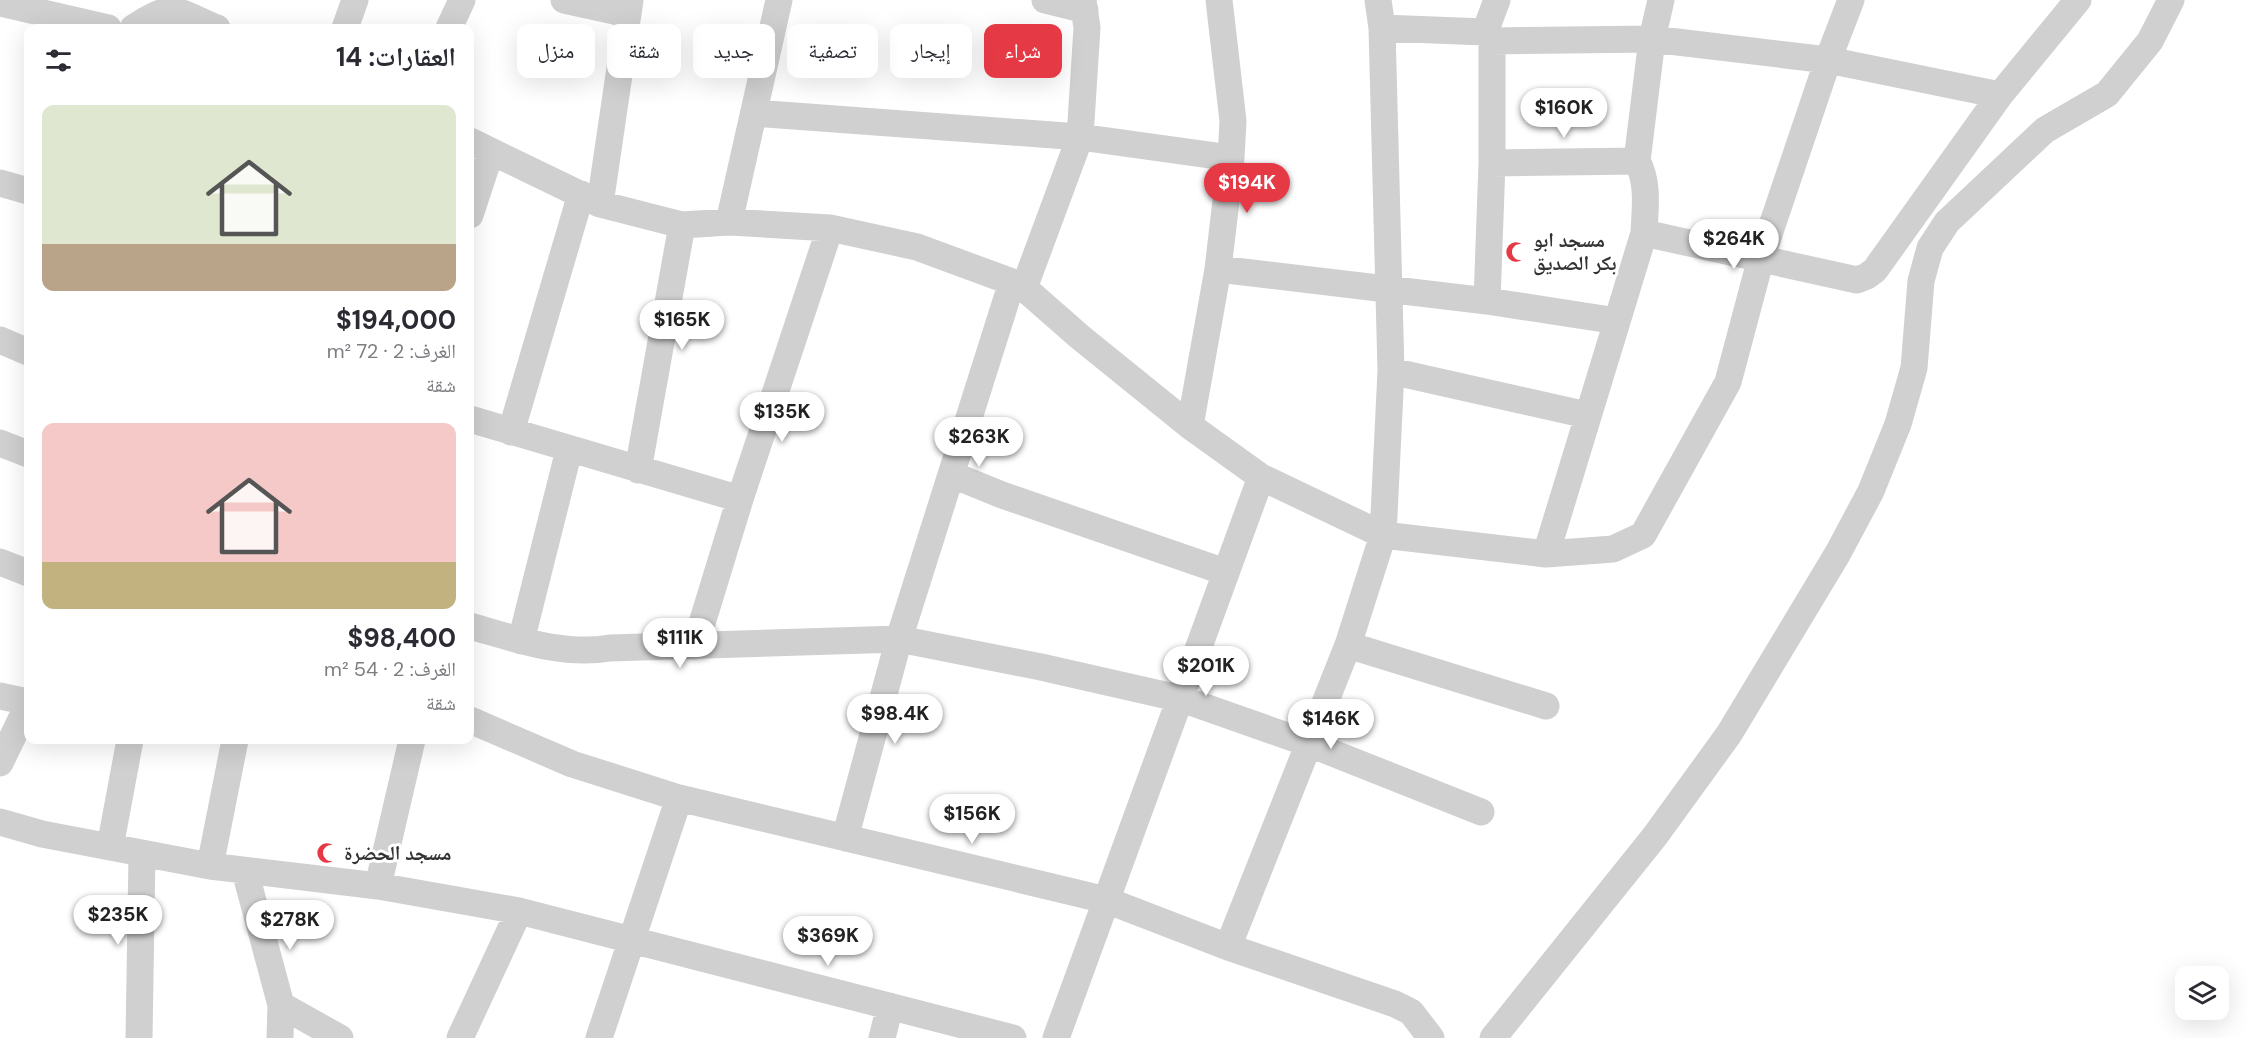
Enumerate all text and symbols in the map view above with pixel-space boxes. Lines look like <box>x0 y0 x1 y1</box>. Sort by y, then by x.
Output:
chip: منزل <box>517 24 595 78</box>
chip: شقة <box>607 24 681 78</box>
chip: جديد <box>693 24 775 78</box>
chip: تصفية <box>787 24 878 78</box>
chip: إيجار <box>890 24 972 78</box>
chip: شراء <box>984 24 1062 78</box>
text: العقارات: 14 <box>336 40 456 74</box>
icon: filters <box>42 44 75 77</box>
pin: $160K <box>1522 88 1606 139</box>
text: $160K <box>1534 94 1594 120</box>
icon: home <box>195 144 303 252</box>
pin: $194K <box>1205 163 1289 214</box>
text: $194K <box>1218 169 1276 195</box>
pin: $264K <box>1692 219 1776 270</box>
text: $264K <box>1703 225 1765 251</box>
place label: مسجد ابو بكر الصديق <box>1533 227 1617 276</box>
mosque icon: مسجد ابو بكر الصديق <box>1504 240 1528 264</box>
pin: $165K <box>640 300 724 351</box>
text: $194,000 <box>336 303 456 337</box>
text: $165K <box>653 306 711 332</box>
text: الغرف: 2 · 72 m² <box>327 338 456 364</box>
text: شقة <box>426 372 456 398</box>
pin: $135K <box>740 392 824 443</box>
text: $135K <box>754 398 810 424</box>
pin: $263K <box>937 417 1021 468</box>
text: $263K <box>948 423 1010 449</box>
icon: home <box>195 462 303 570</box>
pin: $111K <box>638 618 722 669</box>
text: $98,400 <box>348 621 456 655</box>
text: $111K <box>657 624 703 650</box>
pin: $201K <box>1164 646 1248 697</box>
text: $201K <box>1177 652 1235 678</box>
text: الغرف: 2 · 54 m² <box>324 656 456 682</box>
text: شقة <box>426 690 456 716</box>
pin: $98.4K <box>846 694 944 745</box>
pin: $146K <box>1289 699 1373 750</box>
text: $98.4K <box>861 700 929 726</box>
text: $146K <box>1302 705 1360 731</box>
pin: $156K <box>930 794 1014 845</box>
text: $156K <box>943 800 1001 826</box>
place label: مسجد الحضرة <box>344 840 451 866</box>
mosque icon: مسجد الحضرة <box>315 841 339 865</box>
pin: $235K <box>76 895 160 946</box>
pin: $278K <box>248 900 332 951</box>
text: $235K <box>87 901 149 927</box>
text: $278K <box>260 906 320 932</box>
pin: $369K <box>786 916 870 967</box>
text: $369K <box>797 922 859 948</box>
map controls <box>2175 966 2229 1020</box>
button: layers <box>2175 966 2229 1020</box>

